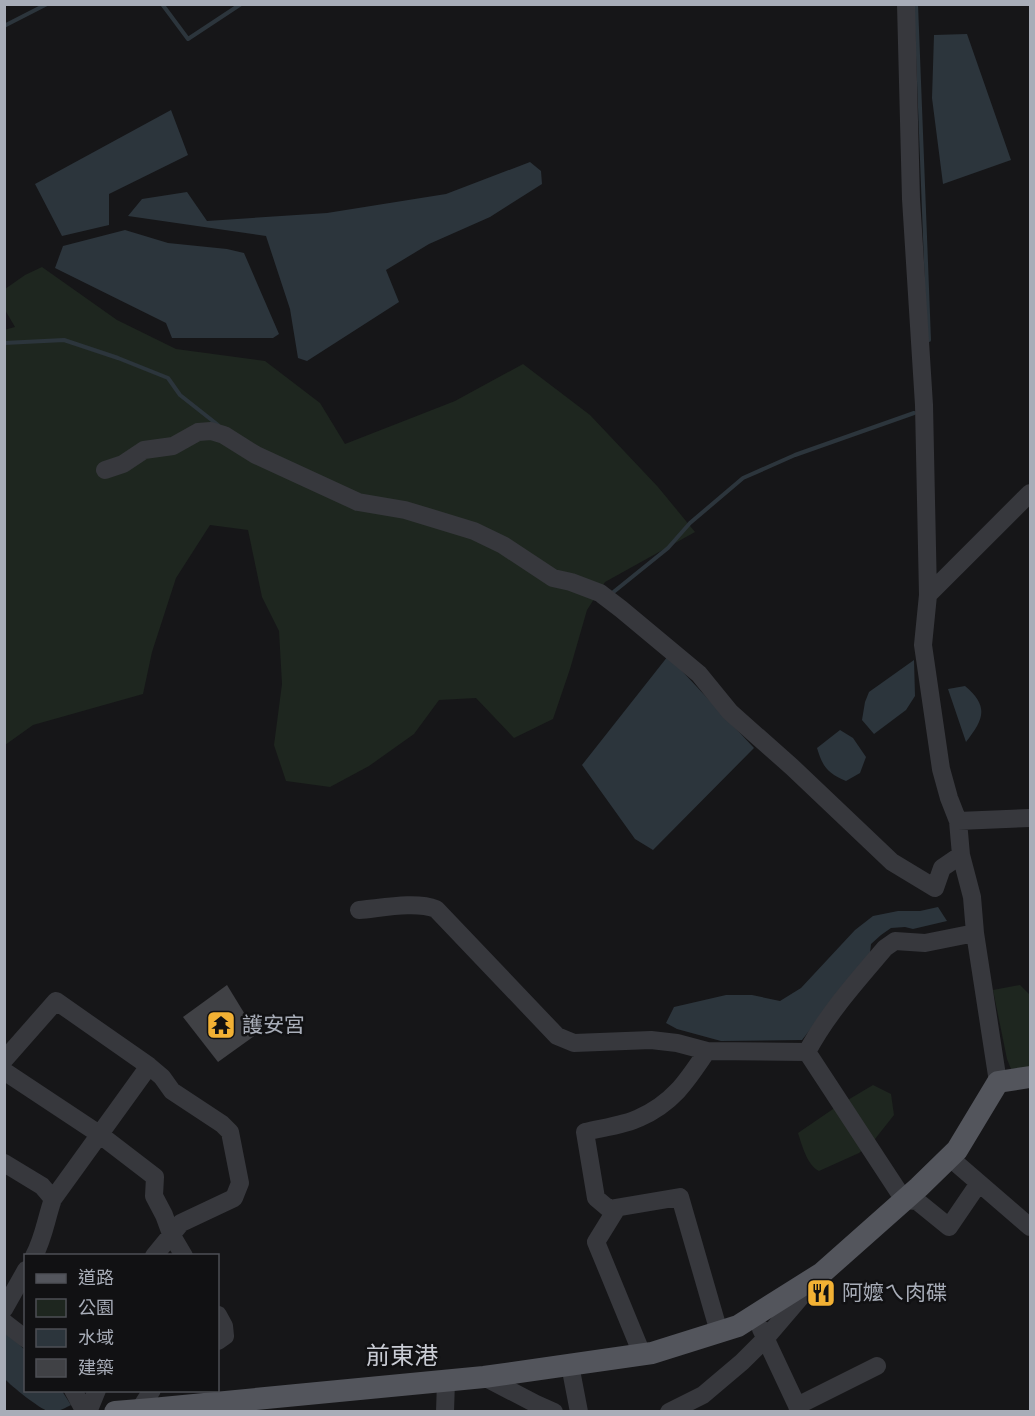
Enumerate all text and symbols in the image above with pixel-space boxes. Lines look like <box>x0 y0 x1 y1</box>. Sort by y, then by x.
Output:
temple icon: 護安宮 <box>205 1009 237 1041</box>
place label: 護安宮 <box>242 1012 305 1038</box>
legend <box>24 1254 219 1392</box>
text: 道路 <box>78 1267 114 1289</box>
restaurant icon: 阿嬤ㄟ肉碟 <box>805 1277 837 1309</box>
place label: 阿嬤ㄟ肉碟 <box>842 1280 947 1306</box>
text: 公園 <box>78 1297 114 1319</box>
text: 水域 <box>78 1327 114 1349</box>
district label: 前東港 <box>366 1342 438 1370</box>
text: 建築 <box>78 1357 114 1379</box>

